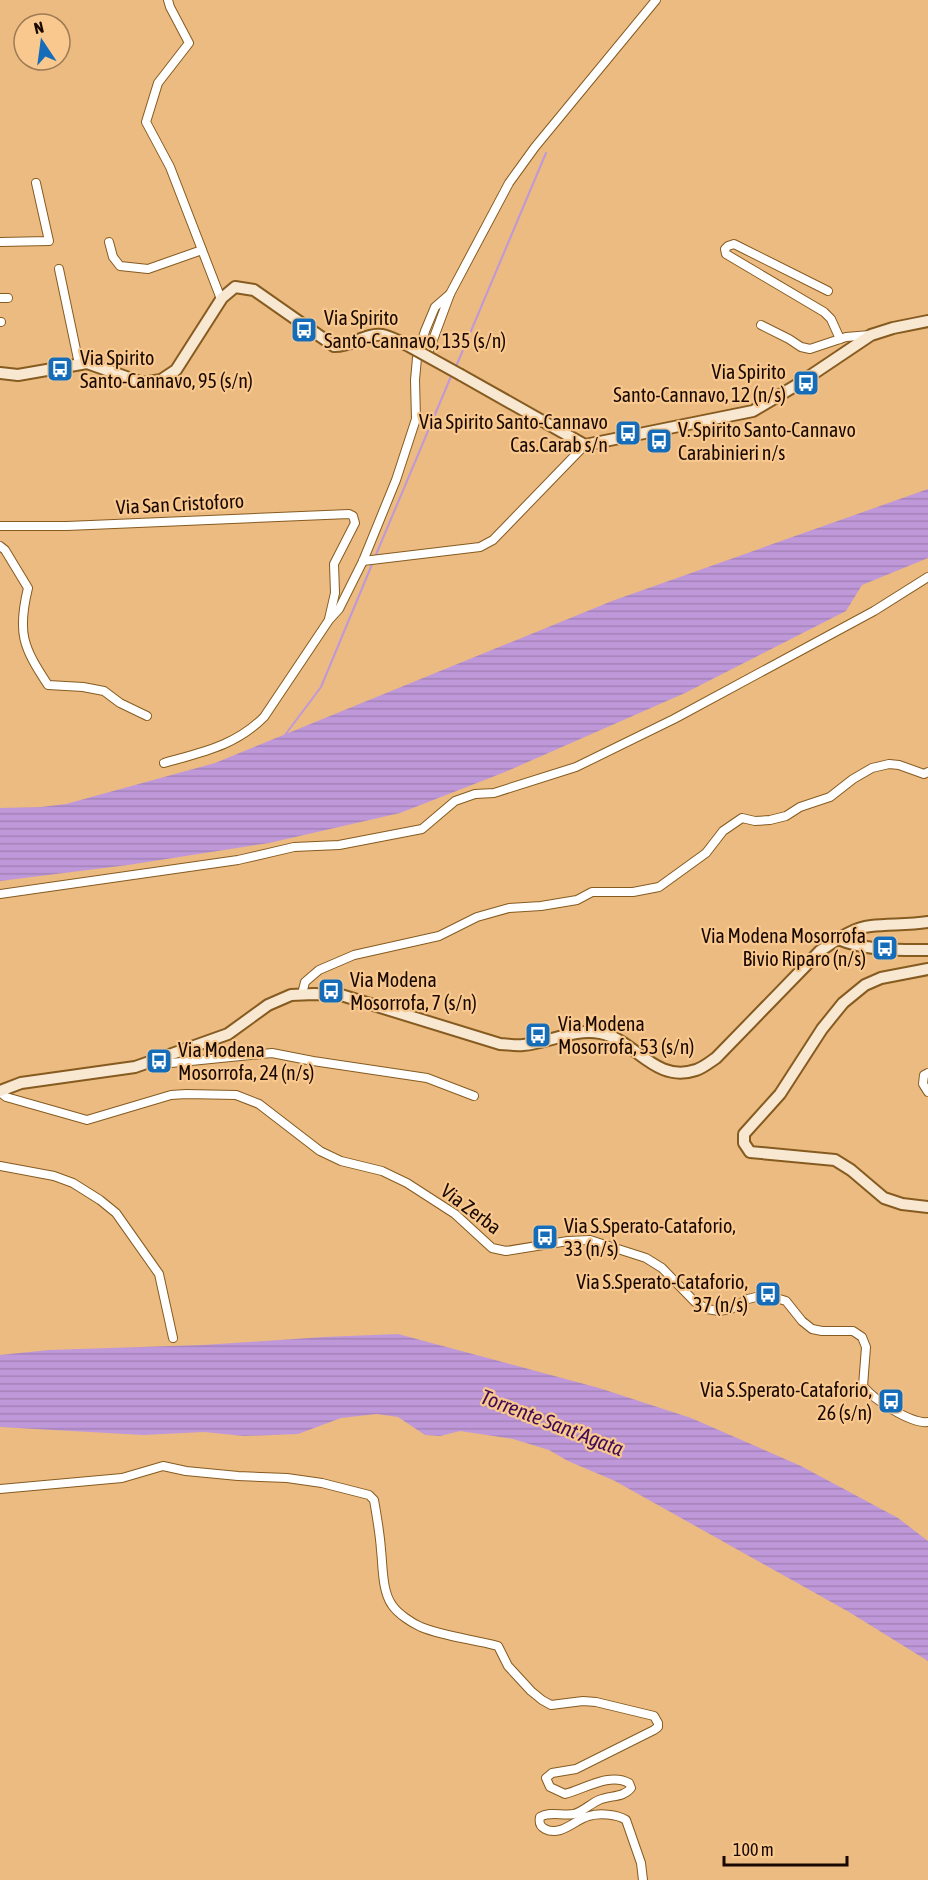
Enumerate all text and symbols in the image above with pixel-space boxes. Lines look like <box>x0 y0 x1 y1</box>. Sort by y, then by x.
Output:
north arrow <box>12 12 72 72</box>
text: N <box>32 18 45 37</box>
place label: Via Spirito Santo-Cannavo, 135 (s/n) <box>324 306 506 352</box>
bus stop icon: Via Spirito Santo-Cannavo, 135 (s/n) <box>289 315 319 345</box>
place label: Via Spirito Santo-Cannavo, 95 (s/n) <box>80 346 253 392</box>
bus stop icon: Via Spirito Santo-Cannavo, 95 (s/n) <box>45 354 75 384</box>
place label: Via Spirito Santo-Cannavo, 12 (n/s) <box>613 360 786 406</box>
bus stop icon: Via Spirito Santo-Cannavo, 12 (n/s) <box>791 368 821 398</box>
place label: Via Spirito Santo-Cannavo Cas.Carab s/n <box>419 410 608 456</box>
bus stop icon: Via Spirito Santo-Cannavo Cas.Carab s/n <box>613 418 643 448</box>
place label: V. Spirito Santo-Cannavo Carabinieri n/s <box>678 418 856 464</box>
bus stop icon: V. Spirito Santo-Cannavo Carabinieri n/s <box>644 426 674 456</box>
street label: Via San Cristoforo <box>115 489 245 518</box>
place label: Via Modena Mosorrofa Bivio Riparo (n/s) <box>701 924 866 970</box>
bus stop icon: Via Modena Mosorrofa Bivio Riparo (n/s) <box>870 933 900 963</box>
place label: Via Modena Mosorrofa, 7 (s/n) <box>350 968 477 1014</box>
bus stop icon: Via Modena Mosorrofa, 7 (s/n) <box>316 976 346 1006</box>
place label: Via Modena Mosorrofa, 53 (s/n) <box>558 1012 694 1058</box>
bus stop icon: Via Modena Mosorrofa, 53 (s/n) <box>523 1020 553 1050</box>
place label: Via Modena Mosorrofa, 24 (n/s) <box>178 1038 314 1084</box>
bus stop icon: Via Modena Mosorrofa, 24 (n/s) <box>144 1046 174 1076</box>
street label: Via Zerba <box>437 1179 506 1239</box>
place label: Via S.Sperato-Cataforio, 33 (n/s) <box>564 1214 736 1260</box>
bus stop icon: Via S.Sperato-Cataforio, 33 (n/s) <box>530 1222 560 1252</box>
place label: Via S.Sperato-Cataforio, 37 (n/s) <box>576 1270 748 1316</box>
bus stop icon: Via S.Sperato-Cataforio, 37 (n/s) <box>753 1279 783 1309</box>
place label: Via S.Sperato-Cataforio, 26 (s/n) <box>700 1378 872 1424</box>
water label: Torrente Sant'Agata <box>478 1384 627 1460</box>
bus stop icon: Via S.Sperato-Cataforio, 26 (s/n) <box>876 1386 906 1416</box>
scale bar <box>724 1829 847 1867</box>
text: 100 m <box>733 1839 774 1860</box>

